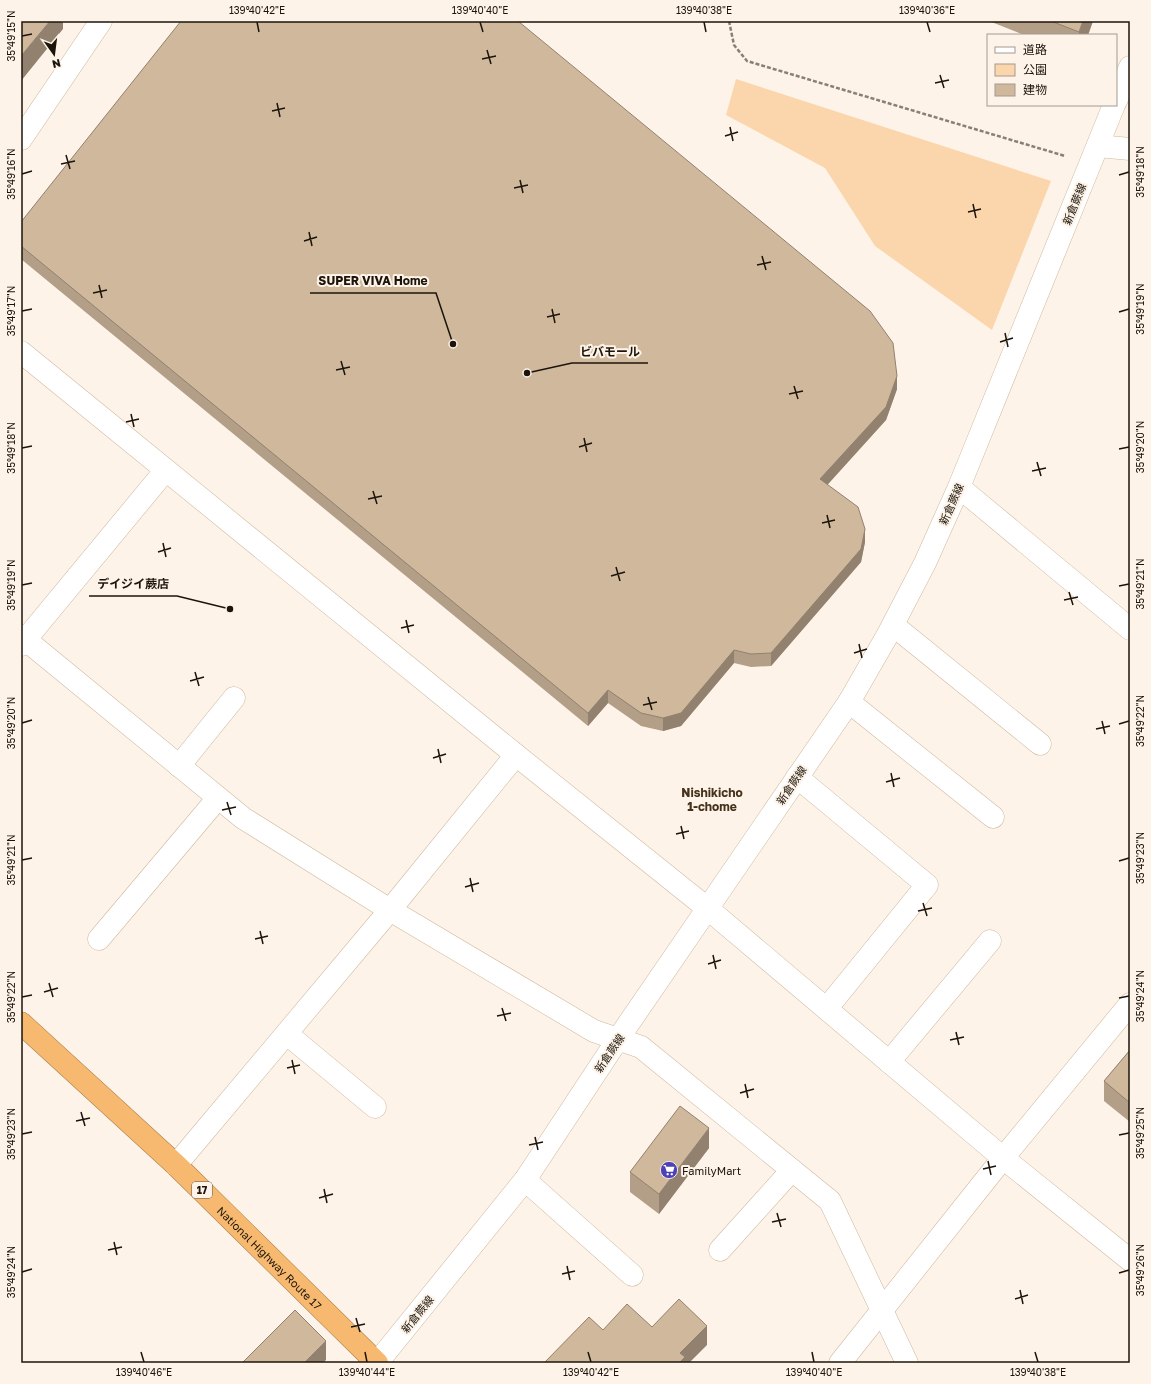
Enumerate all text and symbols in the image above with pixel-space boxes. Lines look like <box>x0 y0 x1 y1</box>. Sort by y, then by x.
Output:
text: 139°40'42"E <box>229 4 285 16</box>
text: 139°40'40"E <box>452 4 508 16</box>
text: 139°40'38"E <box>676 4 732 16</box>
text: 139°40'36"E <box>899 4 955 16</box>
text: 35°49'15"N <box>5 10 17 62</box>
north arrow <box>34 34 74 74</box>
legend <box>987 34 1117 106</box>
text: 道路 <box>1023 42 1047 57</box>
text: N <box>51 57 62 72</box>
text: 公園 <box>1023 62 1047 77</box>
text: 建物 <box>1023 82 1047 97</box>
text: 35°49'18"N <box>1134 146 1146 198</box>
text: 35°49'16"N <box>5 148 17 200</box>
street label: 新倉蕨線 <box>1060 181 1088 227</box>
callout: SUPER VIVA Home <box>310 269 436 293</box>
text: SUPER VIVA Home <box>318 273 428 288</box>
text: 35°49'19"N <box>1134 283 1146 335</box>
text: 35°49'17"N <box>5 286 17 336</box>
callout: ビバモール <box>572 339 648 363</box>
text: ビバモール <box>580 344 640 359</box>
text: 35°49'20"N <box>1134 421 1146 473</box>
text: 35°49'18"N <box>5 422 17 474</box>
street label: 新倉蕨線 <box>936 481 966 527</box>
text: 35°49'21"N <box>1134 558 1146 610</box>
text: 35°49'19"N <box>5 559 17 611</box>
callout: デイジイ蕨店 <box>89 572 177 596</box>
text: デイジイ蕨店 <box>97 576 169 591</box>
text: 35°49'22"N <box>1134 695 1146 747</box>
text: 35°49'20"N <box>5 697 17 749</box>
street label: 新倉蕨線 <box>773 763 809 807</box>
district label: Nishikicho 1-chome <box>681 785 743 814</box>
text: 35°49'23"N <box>1134 832 1146 884</box>
text: 35°49'21"N <box>5 834 17 886</box>
text: 35°49'24"N <box>1134 970 1146 1022</box>
text: 35°49'22"N <box>5 971 17 1023</box>
street label: 新倉蕨線 <box>591 1031 627 1075</box>
text: 35°49'25"N <box>1134 1107 1146 1159</box>
text: 35°49'23"N <box>5 1108 17 1160</box>
supermarket icon: FamilyMart <box>659 1160 679 1180</box>
place label: FamilyMart <box>682 1164 741 1177</box>
road number: 17 <box>192 1182 212 1198</box>
street label: National Highway Route 17 <box>215 1203 325 1312</box>
text: 35°49'26"N <box>1134 1244 1146 1296</box>
text: 35°49'24"N <box>5 1246 17 1298</box>
street label: 新倉蕨線 <box>398 1293 436 1335</box>
text: 139°40'46"E <box>116 1366 172 1378</box>
text: 139°40'44"E <box>339 1366 395 1378</box>
text: 139°40'42"E <box>563 1366 619 1378</box>
text: 139°40'40"E <box>786 1366 842 1378</box>
text: 139°40'38"E <box>1010 1366 1066 1378</box>

